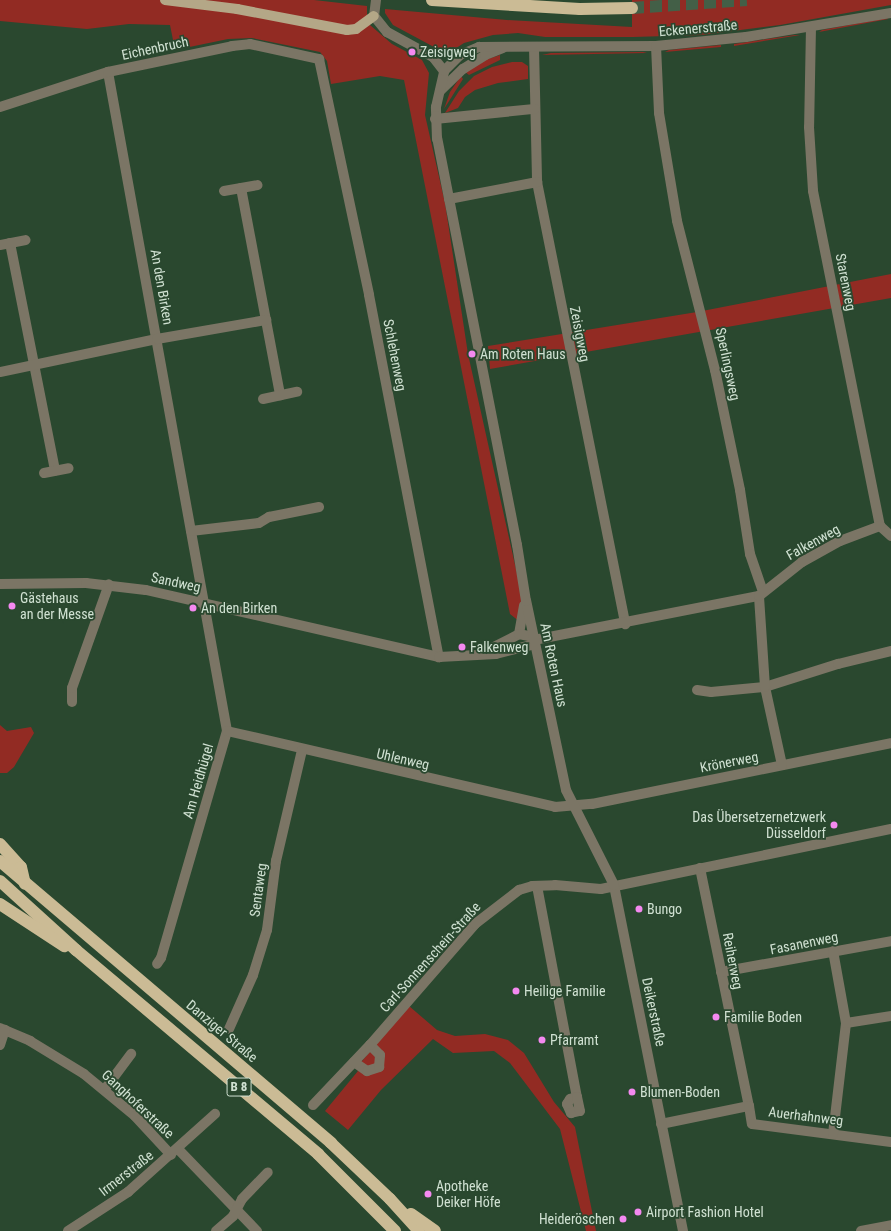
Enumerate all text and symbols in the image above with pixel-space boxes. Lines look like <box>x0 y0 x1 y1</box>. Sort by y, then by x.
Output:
street label: Eckenerstraße <box>658 16 738 40</box>
street label: Eichenbruch <box>120 33 190 63</box>
place label: Zeisigweg <box>420 44 476 60</box>
marker: Zeisigweg <box>407 47 417 57</box>
street label: An den Birken <box>147 248 177 326</box>
street label: Starenweg <box>832 252 860 312</box>
street label: Zeisigweg <box>566 305 594 363</box>
street label: Schlehenweg <box>380 318 410 392</box>
street label: Sperlingsweg <box>712 326 744 402</box>
place label: Am Roten Haus <box>480 346 566 362</box>
marker: Am Roten Haus <box>467 349 477 359</box>
street label: Falkenweg <box>783 520 843 564</box>
street label: Sandweg <box>150 569 202 595</box>
place label: Gästehaus an der Messe <box>20 590 94 622</box>
place label: An den Birken <box>201 600 277 616</box>
marker: Gästehaus an der Messe <box>7 601 17 611</box>
marker: An den Birken <box>188 603 198 613</box>
street label: Am Roten Haus <box>537 621 571 709</box>
place label: Falkenweg <box>470 639 529 655</box>
marker: Falkenweg <box>457 642 467 652</box>
street label: Am Heidhügel <box>179 741 217 821</box>
street label: Uhlenweg <box>375 745 431 773</box>
street label: Krönerweg <box>698 748 760 776</box>
place label: Das Übersetzernetzwerk Düsseldorf <box>692 809 826 842</box>
marker: Das Übersetzernetzwerk Düsseldorf <box>829 820 839 830</box>
street label: Sentaweg <box>246 862 270 918</box>
street label: Carl-Sonnenschein-Straße <box>376 898 484 1016</box>
place label: Bungo <box>647 901 682 917</box>
marker: Bungo <box>634 904 644 914</box>
street label: Fasanenweg <box>769 928 839 958</box>
street label: Reiherweg <box>719 931 747 991</box>
street label: Deikerstraße <box>639 976 669 1048</box>
place label: Heilige Familie <box>524 983 606 999</box>
marker: Heilige Familie <box>511 986 521 996</box>
street label: Danziger Straße <box>183 996 261 1066</box>
place label: Familie Boden <box>724 1009 802 1025</box>
marker: Familie Boden <box>711 1012 721 1022</box>
place label: Pfarramt <box>550 1032 599 1048</box>
marker: Pfarramt <box>537 1035 547 1045</box>
street label: Ganghoferstraße <box>98 1066 178 1142</box>
road number: B 8 <box>226 1076 252 1098</box>
place label: Blumen-Boden <box>640 1084 720 1100</box>
marker: Blumen-Boden <box>627 1087 637 1097</box>
street label: Auerhahnweg <box>768 1103 844 1129</box>
street label: Irmerstraße <box>96 1147 156 1199</box>
place label: Apotheke Deiker Höfe <box>436 1178 501 1210</box>
marker: Apotheke Deiker Höfe <box>423 1189 433 1199</box>
place label: Airport Fashion Hotel <box>646 1204 764 1220</box>
marker: Airport Fashion Hotel <box>633 1207 643 1217</box>
place label: Heideröschen <box>539 1211 615 1227</box>
marker: Heideröschen <box>618 1214 628 1224</box>

